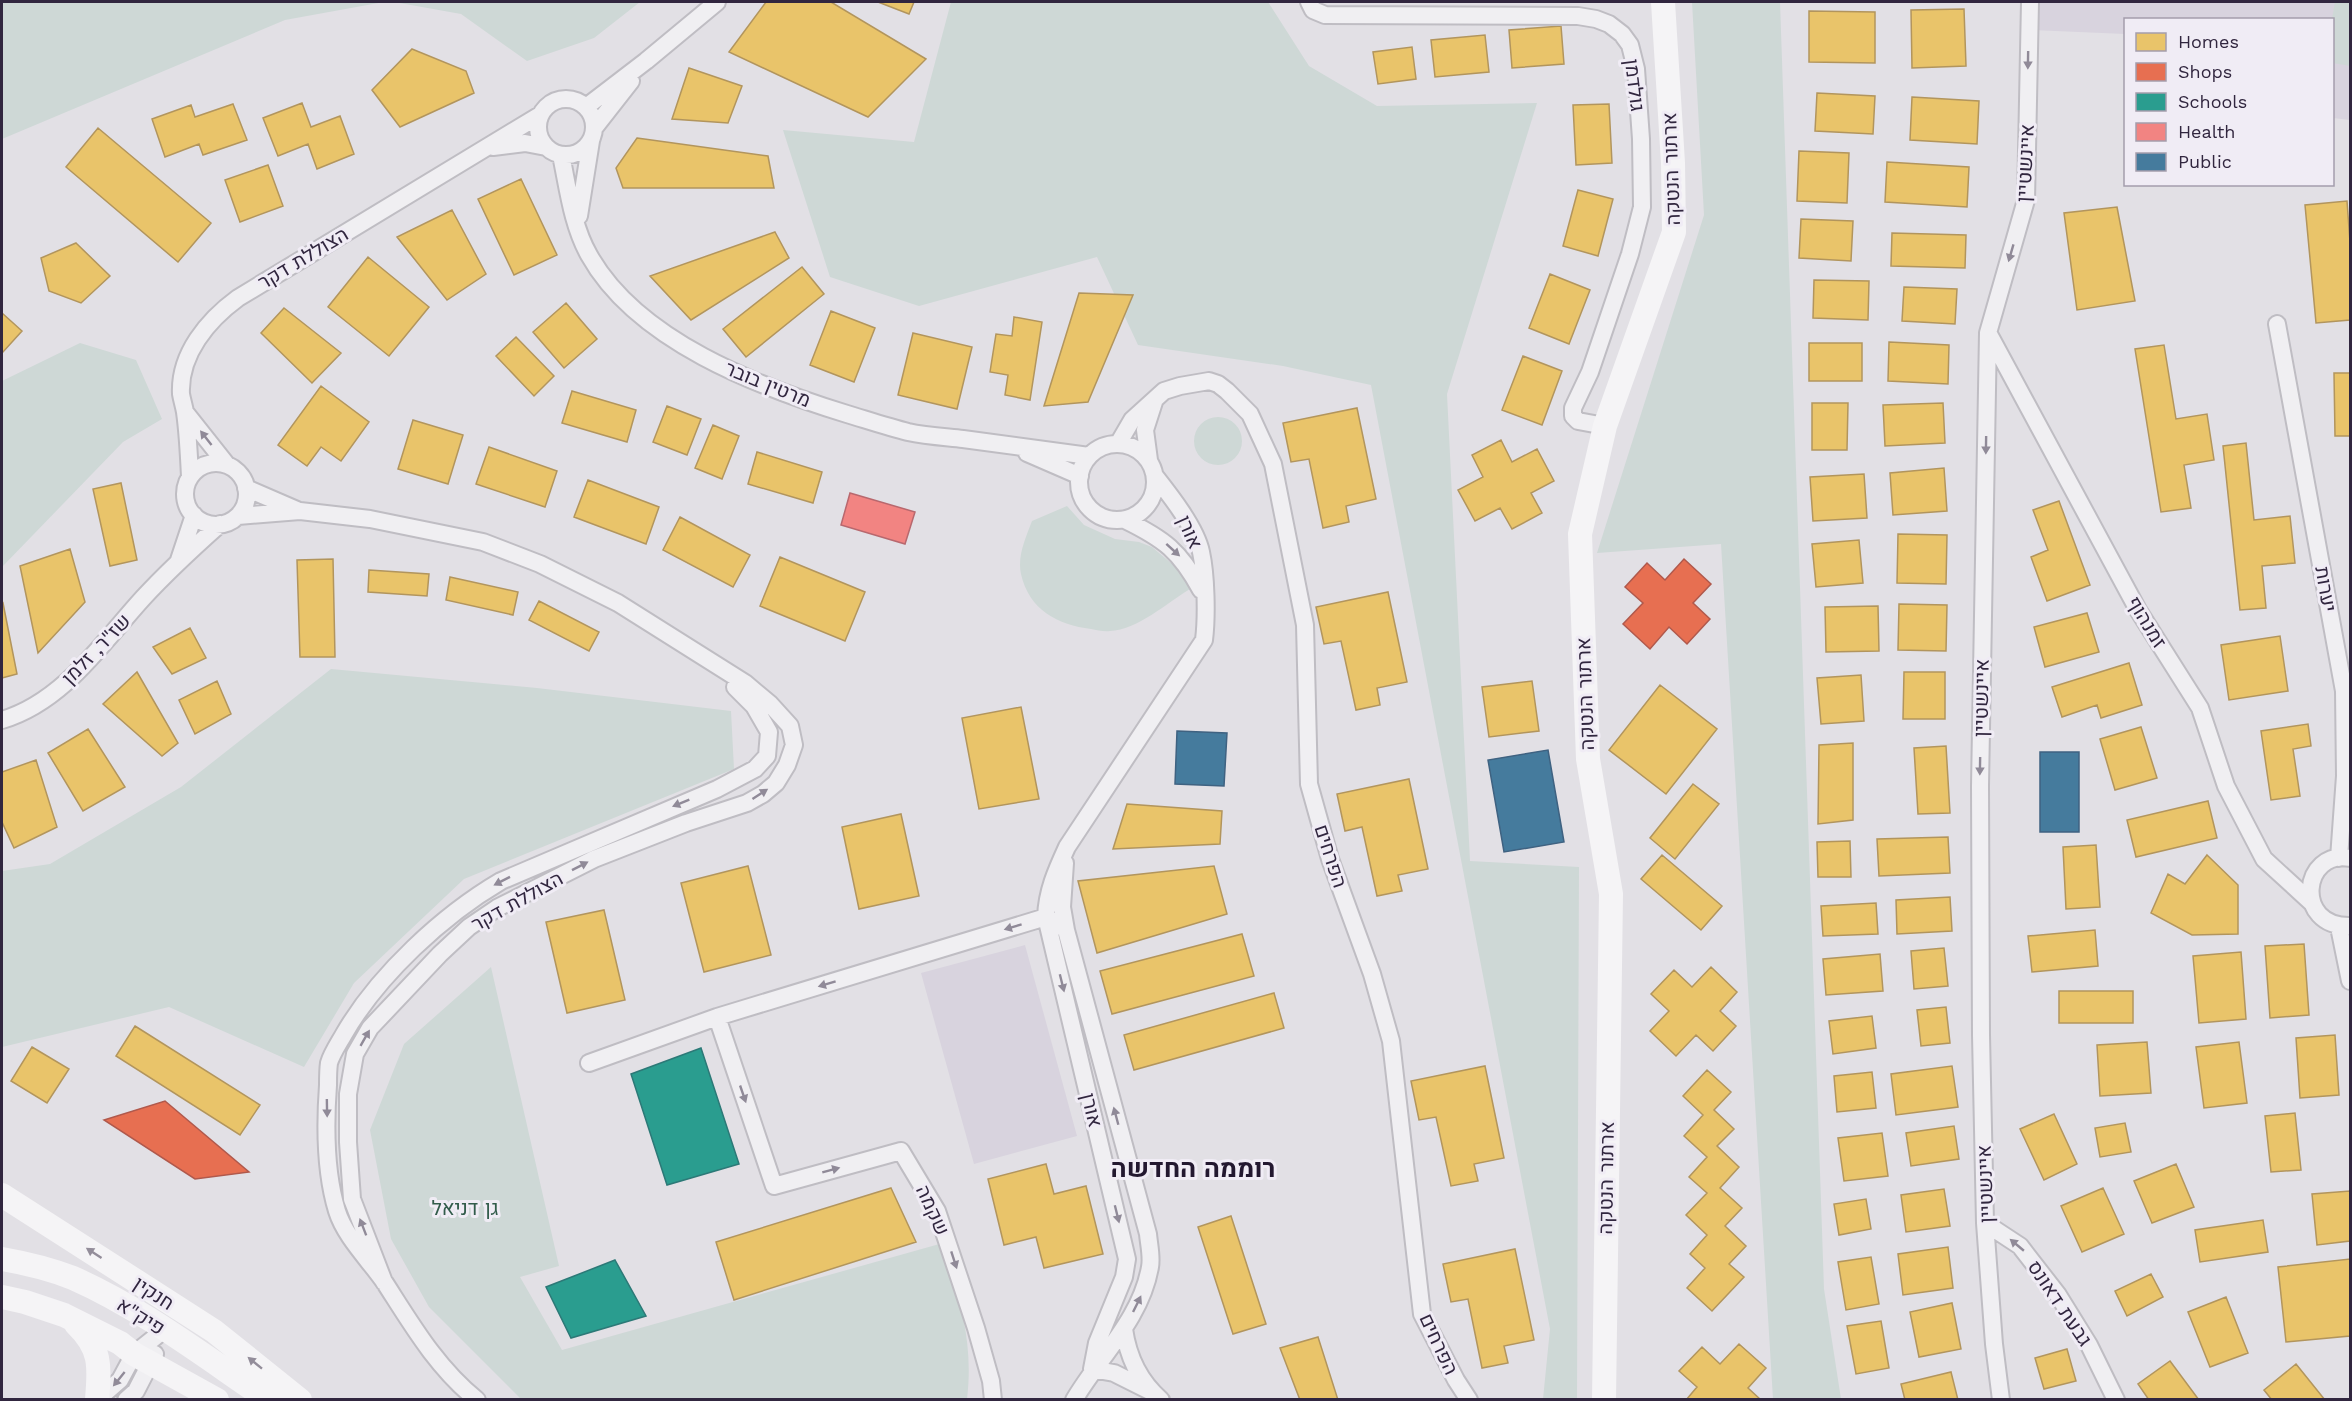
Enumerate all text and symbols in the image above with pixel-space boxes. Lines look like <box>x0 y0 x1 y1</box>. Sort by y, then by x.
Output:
legend <box>2124 18 2334 186</box>
text: Homes <box>2178 31 2239 52</box>
one-way arrow <box>2024 50 2033 69</box>
street label: גולדמן <box>1620 57 1650 113</box>
text: Shops <box>2178 61 2232 82</box>
text: Schools <box>2178 91 2247 112</box>
street label: ארתור הנטקה <box>1657 112 1685 226</box>
text: Health <box>2178 121 2235 142</box>
street label: איינשטיין <box>2011 123 2039 203</box>
text: Public <box>2178 151 2232 172</box>
street label: הצוללת דקר <box>253 222 353 294</box>
one-way arrow <box>2006 244 2015 262</box>
street label: מרטין בובר <box>722 356 814 412</box>
one-way arrow <box>200 431 212 446</box>
one-way arrow <box>1982 435 1991 454</box>
street label: אורן <box>1172 511 1208 553</box>
one-way arrow <box>1165 543 1180 556</box>
street label: יערות <box>2310 564 2342 614</box>
street label: זמנהוף <box>2122 592 2172 652</box>
street label: שז"ר, זלמן <box>57 609 135 689</box>
street label: ארתור הנטקה <box>1571 637 1599 751</box>
street label: איינשטיין <box>1968 659 1994 737</box>
one-way arrow <box>1975 756 1985 775</box>
one-way arrow <box>752 789 769 800</box>
one-way arrow <box>671 798 689 808</box>
street label: הפרחים <box>1310 821 1352 891</box>
one-way arrow <box>571 862 588 871</box>
street label: הצוללת דקר <box>467 866 567 936</box>
one-way arrow <box>493 876 510 886</box>
one-way arrow <box>1004 923 1022 932</box>
one-way arrow <box>1057 974 1067 993</box>
one-way arrow <box>818 980 836 989</box>
one-way arrow <box>359 1030 370 1046</box>
one-way arrow <box>739 1085 749 1103</box>
street label: אורן <box>1076 1090 1108 1130</box>
one-way arrow <box>322 1099 332 1118</box>
one-way arrow <box>1111 1107 1121 1125</box>
street label: ארתור הנטקה <box>1593 1121 1619 1235</box>
street label: איינשטיין <box>1972 1145 1998 1223</box>
district label: רוממה החדשה <box>1111 1153 1275 1183</box>
one-way arrow <box>822 1165 840 1174</box>
street label: שקמה <box>911 1181 955 1239</box>
park label: גן דניאל <box>431 1196 499 1220</box>
one-way arrow <box>1113 1205 1123 1223</box>
one-way arrow <box>358 1218 367 1236</box>
one-way arrow <box>2009 1239 2025 1252</box>
one-way arrow <box>85 1248 102 1259</box>
one-way arrow <box>949 1251 959 1269</box>
street label: גבעת דאונס <box>2023 1256 2097 1350</box>
street label: חנקין <box>129 1271 179 1315</box>
street label: פיק"א <box>113 1292 169 1340</box>
one-way arrow <box>1132 1295 1141 1312</box>
street label: הפרחים <box>1414 1309 1464 1379</box>
one-way arrow <box>247 1356 263 1369</box>
one-way arrow <box>112 1371 125 1387</box>

